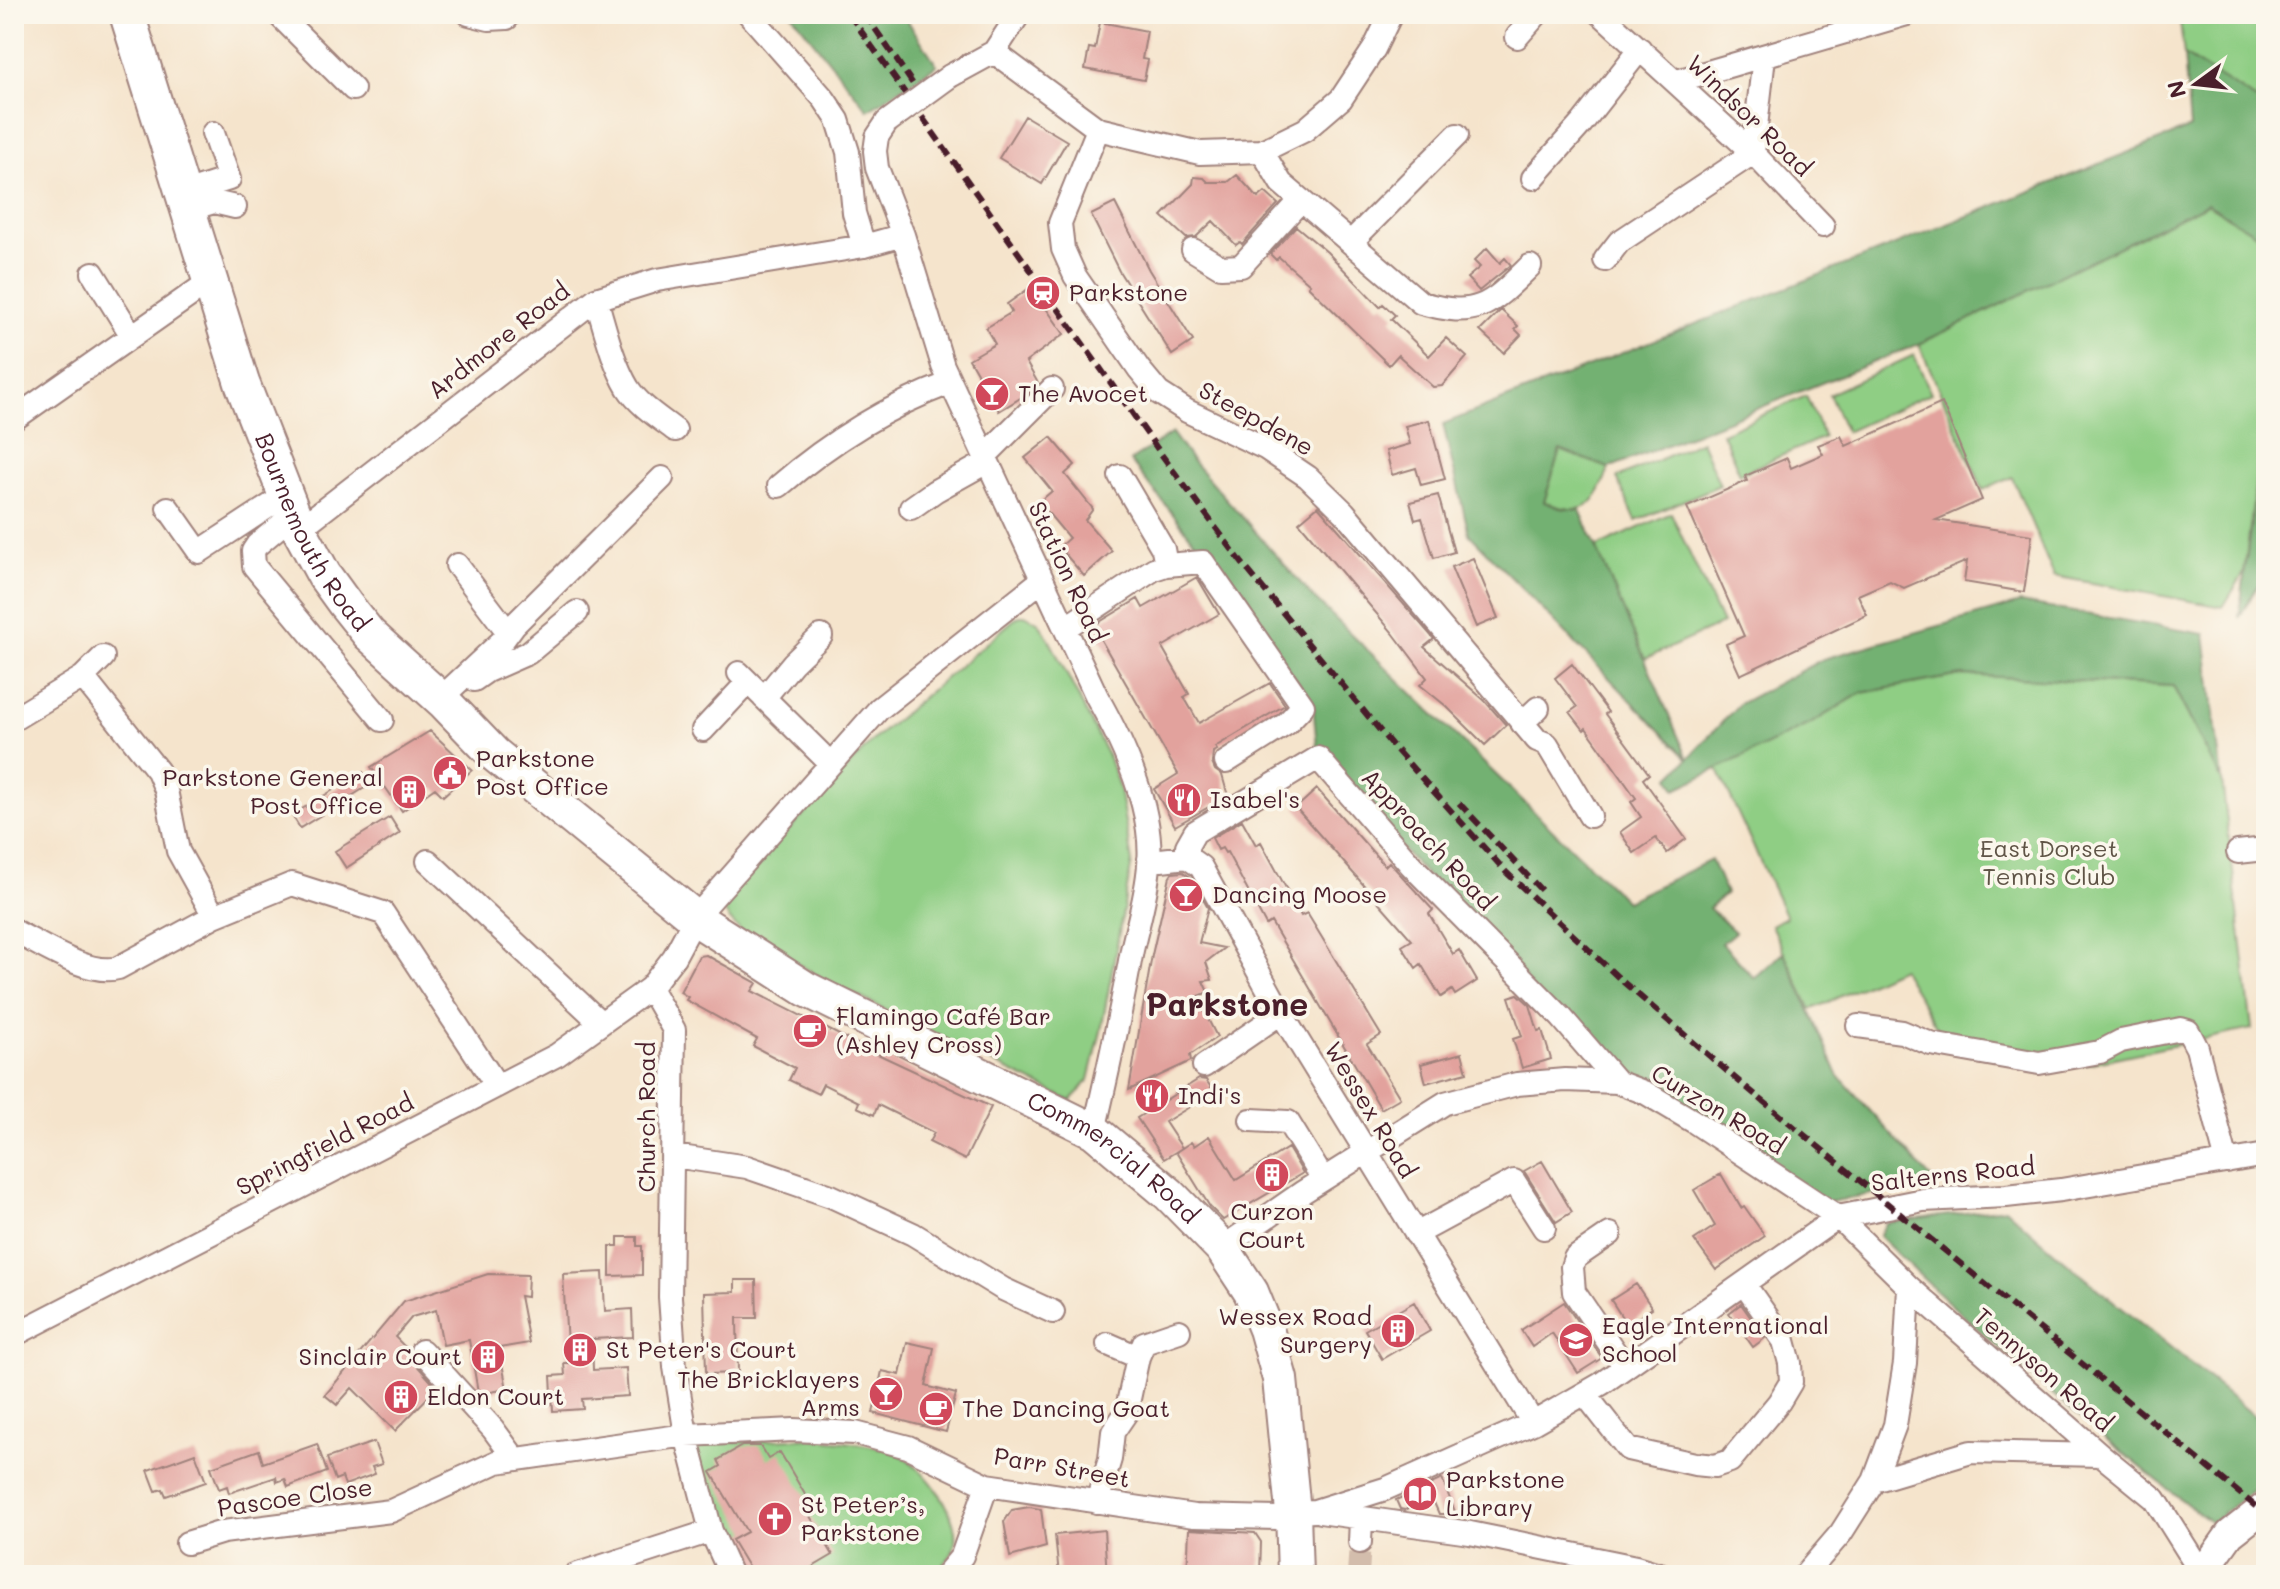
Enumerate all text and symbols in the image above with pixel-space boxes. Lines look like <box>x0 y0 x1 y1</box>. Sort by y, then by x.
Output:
north arrow <box>2156 44 2236 124</box>
street label: Windsor Road <box>1681 47 1819 182</box>
text: N <box>2160 77 2192 101</box>
station icon: Parkstone <box>1024 274 1062 312</box>
street label: Ardmore Road <box>421 275 575 405</box>
place label: Parkstone <box>1069 276 1188 307</box>
street label: Steepdene <box>1194 373 1320 462</box>
bar icon: The Avocet <box>973 375 1011 413</box>
place label: The Avocet <box>1018 377 1148 408</box>
street label: Bournemouth Road <box>249 428 378 637</box>
street label: Station Road <box>1022 496 1115 647</box>
place label: Parkstone Post Office <box>476 742 609 801</box>
public building icon: Parkstone Post Office <box>431 754 469 792</box>
place label: Parkstone General Post Office <box>162 761 383 820</box>
street label: Approach Road <box>1356 762 1503 916</box>
building icon: Parkstone General Post Office <box>390 773 428 811</box>
restaurant icon: Isabel's <box>1165 781 1203 819</box>
place label: Isabel's <box>1210 783 1300 814</box>
park label: East Dorset Tennis Club <box>1980 832 2118 891</box>
bar icon: Dancing Moose <box>1167 876 1205 914</box>
place label: Dancing Moose <box>1212 878 1387 909</box>
district label: Parkstone <box>1146 982 1308 1024</box>
place label: Flamingo Café Bar (Ashley Cross) <box>836 1000 1051 1059</box>
cafe icon: Flamingo Café Bar (Ashley Cross) <box>791 1012 829 1050</box>
street label: Wessex Road <box>1318 1035 1424 1183</box>
street label: Church Road <box>630 1042 661 1192</box>
street label: Curzon Road <box>1646 1057 1791 1161</box>
restaurant icon: Indi's <box>1133 1077 1171 1115</box>
place label: Indi's <box>1178 1079 1241 1110</box>
street label: Commercial Road <box>1023 1084 1206 1229</box>
street label: Springfield Road <box>230 1086 418 1202</box>
street label: Salterns Road <box>1869 1150 2036 1198</box>
building icon: Curzon Court <box>1253 1156 1291 1194</box>
place label: Curzon Court <box>1230 1195 1314 1254</box>
place label: Wessex Road Surgery <box>1218 1300 1372 1359</box>
street label: Tennyson Road <box>1968 1300 2120 1438</box>
place label: Eagle International School <box>1602 1309 1829 1368</box>
building icon: Wessex Road Surgery <box>1379 1312 1417 1350</box>
school or university icon: Eagle International School <box>1557 1321 1595 1359</box>
building icon: St Peter's Court <box>561 1331 599 1369</box>
place label: St Peter's Court <box>606 1333 797 1364</box>
building icon: Sinclair Court <box>469 1338 507 1376</box>
place label: Sinclair Court <box>299 1340 462 1371</box>
place label: The Bricklayers Arms <box>677 1363 860 1422</box>
bar icon: The Bricklayers Arms <box>867 1375 905 1413</box>
building icon: Eldon Court <box>382 1378 420 1416</box>
place label: Eldon Court <box>427 1380 564 1411</box>
cafe icon: The Dancing Goat <box>917 1390 955 1428</box>
place label: The Dancing Goat <box>962 1392 1170 1423</box>
street label: Parr Street <box>992 1439 1133 1494</box>
place label: Parkstone Library <box>1446 1463 1565 1522</box>
street label: Pascoe Close <box>215 1470 374 1523</box>
library icon: Parkstone Library <box>1401 1475 1439 1513</box>
place label: St Peter’s, Parkstone <box>801 1488 925 1547</box>
church icon: St Peter’s, Parkstone <box>756 1500 794 1538</box>

